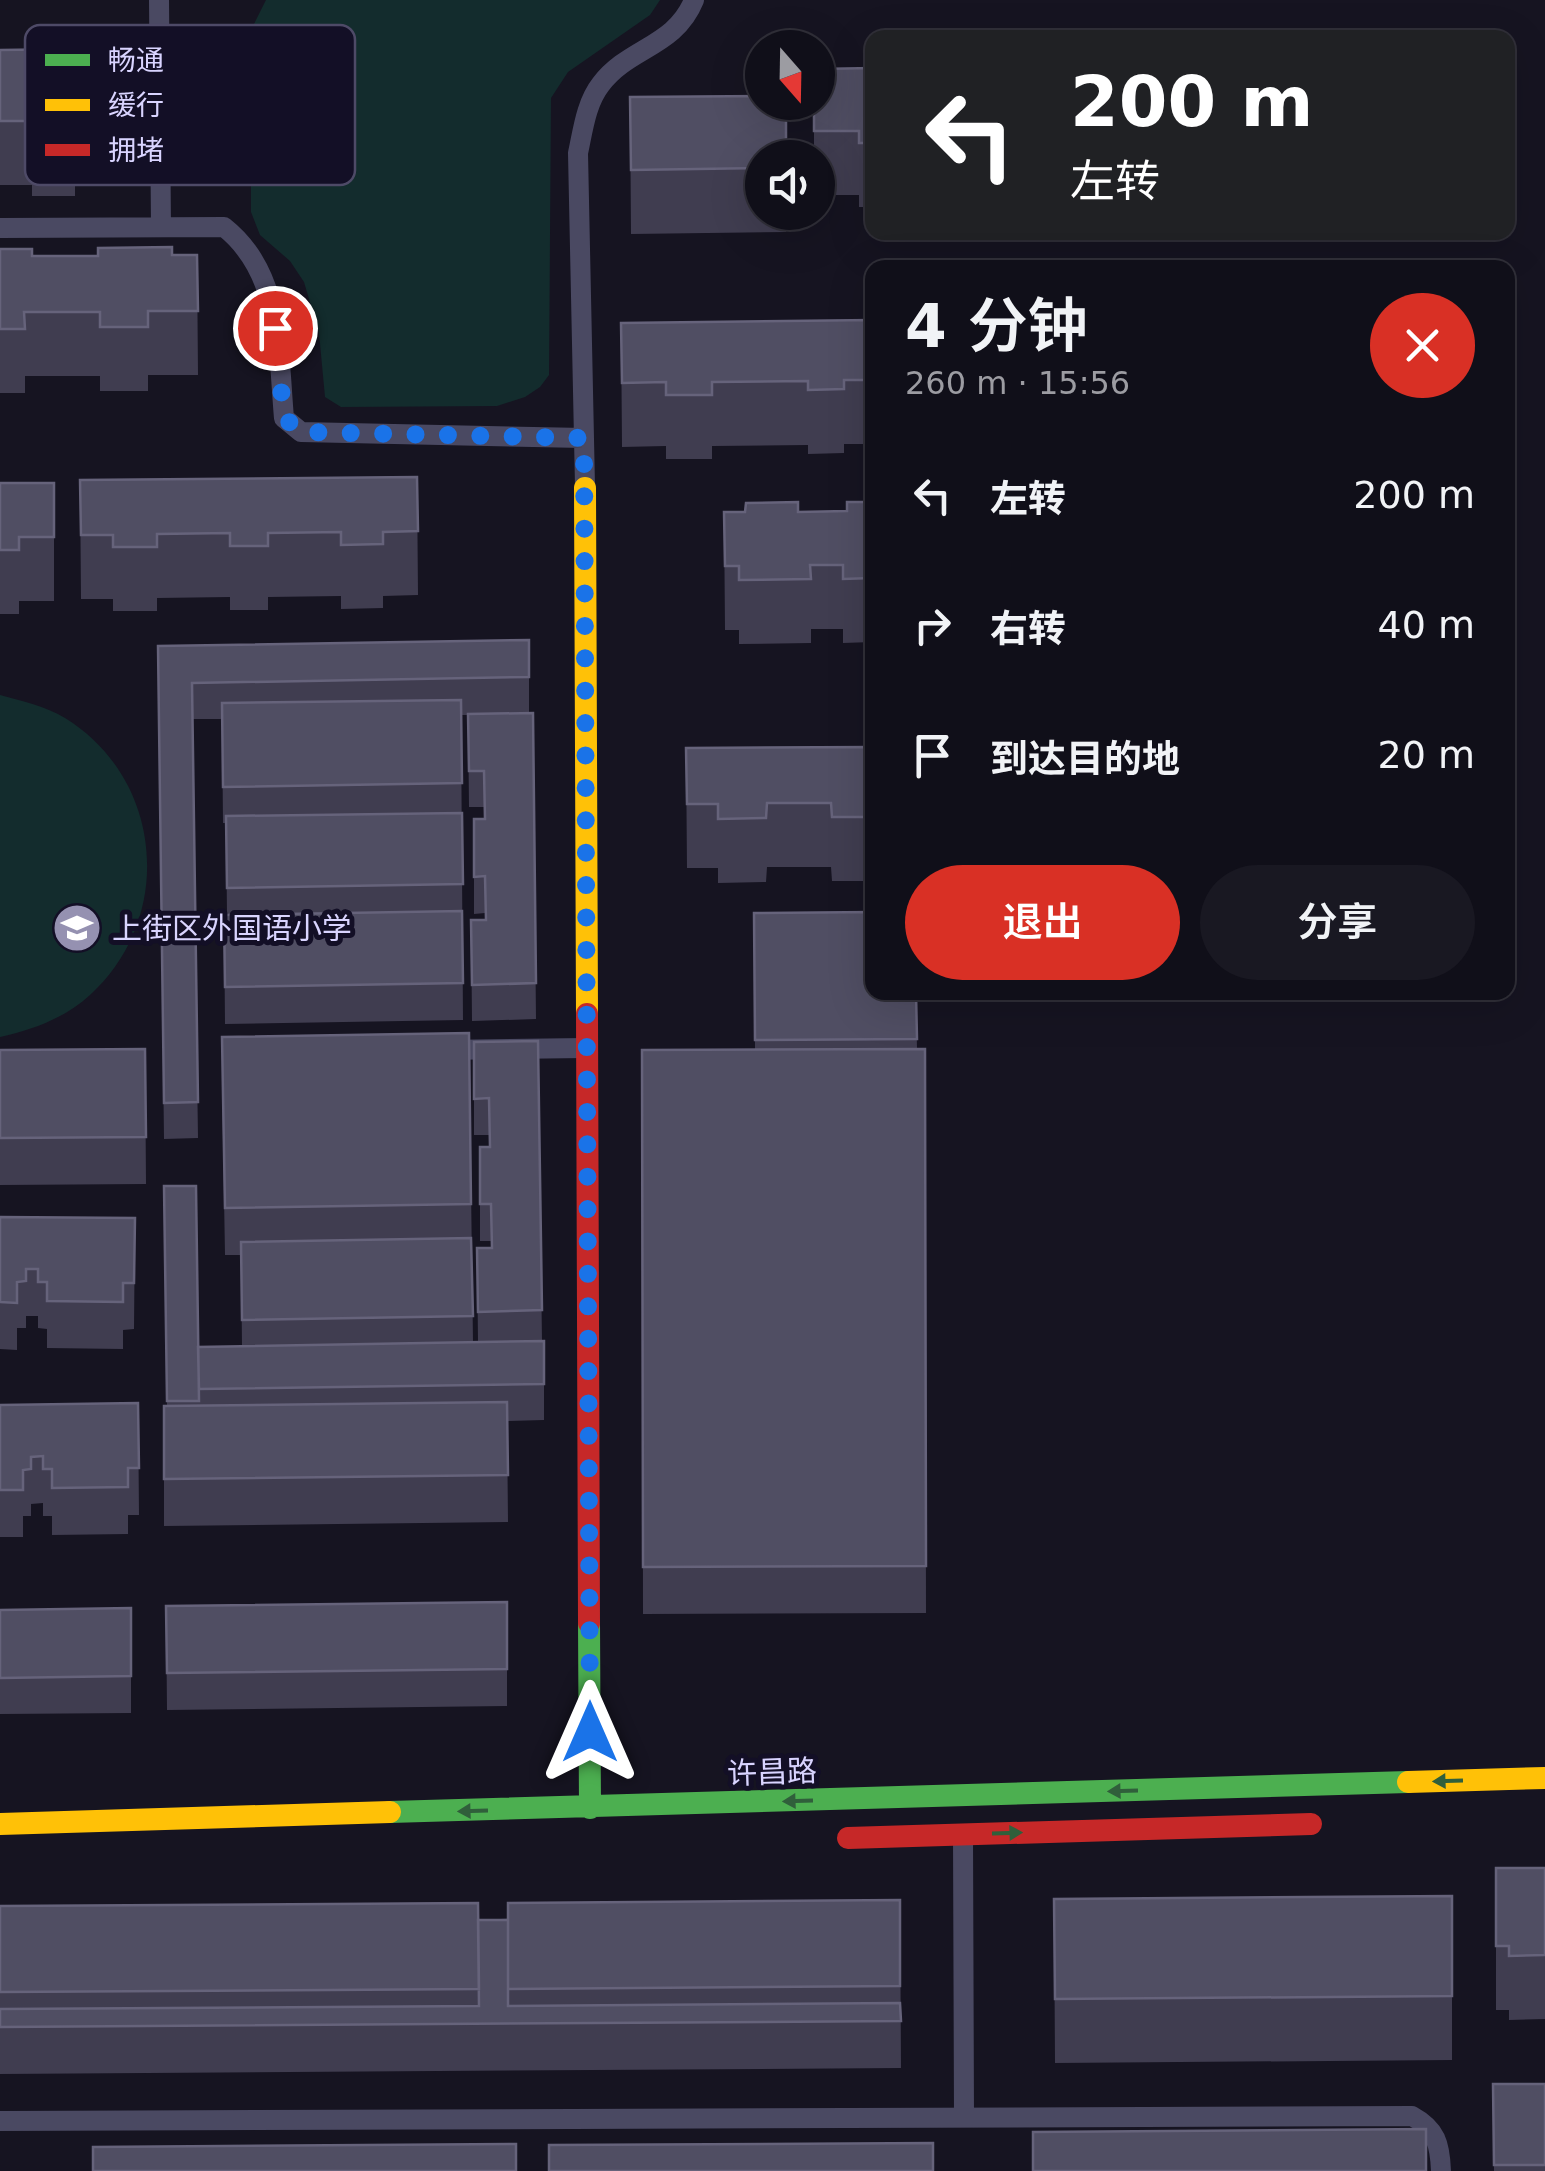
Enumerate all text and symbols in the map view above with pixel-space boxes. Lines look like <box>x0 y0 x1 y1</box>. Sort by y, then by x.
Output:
legend <box>25 25 355 185</box>
north arrow <box>745 30 835 120</box>
map controls <box>745 30 835 230</box>
text: 畅通 <box>108 44 164 77</box>
text: 200 m <box>1070 61 1313 143</box>
icon: left <box>905 70 1035 200</box>
text: 缓行 <box>108 89 164 122</box>
text: 拥堵 <box>108 134 164 167</box>
button: sound <box>745 140 835 230</box>
text: 左转 <box>1070 155 1160 208</box>
pin <box>233 286 318 371</box>
text: 4 分钟 <box>905 291 1088 361</box>
button: close <box>1370 293 1475 398</box>
icon: arrive <box>248 301 303 356</box>
text: 260 m · 15:56 <box>905 364 1130 402</box>
icon: left <box>905 468 960 523</box>
text: 200 m <box>1353 473 1475 517</box>
text: 左转 <box>990 477 1066 521</box>
icon: right <box>905 598 960 653</box>
text: 40 m <box>1378 603 1475 647</box>
text: 右转 <box>990 607 1066 651</box>
icon: arrive <box>905 728 960 783</box>
text: 20 m <box>1378 733 1475 777</box>
text: 到达目的地 <box>990 737 1180 781</box>
button: 退出 <box>905 865 1180 980</box>
button: 分享 <box>1200 865 1475 980</box>
school or university icon: 上街区外国语小学 <box>51 902 103 954</box>
place label: 上街区外国语小学 <box>112 911 352 946</box>
position arrow <box>538 1680 642 1784</box>
street label: 许昌路 <box>726 1753 818 1791</box>
one-way arrow <box>1431 1774 1463 1790</box>
one-way arrow <box>1106 1784 1138 1800</box>
one-way arrow <box>781 1794 813 1810</box>
one-way arrow <box>456 1803 488 1819</box>
one-way arrow <box>992 1825 1024 1841</box>

